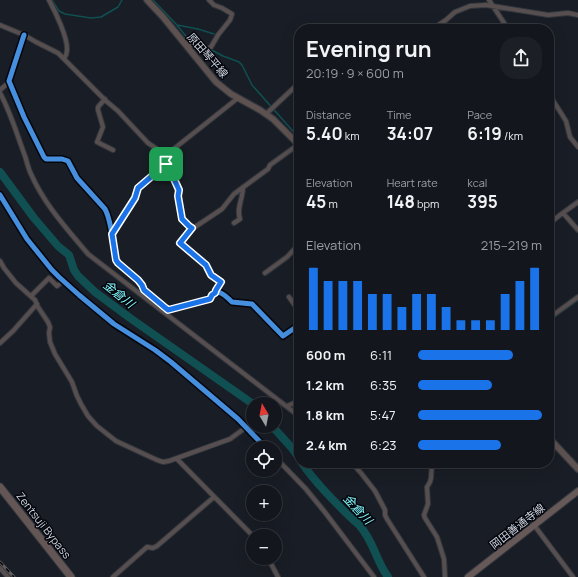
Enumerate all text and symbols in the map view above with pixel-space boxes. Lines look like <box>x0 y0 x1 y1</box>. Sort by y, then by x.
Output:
street label: 原田琴平線 <box>184 29 232 81</box>
text: Evening run <box>306 34 431 64</box>
button: share <box>500 37 542 79</box>
text: 20:19 · 9 × 600 m <box>306 64 404 82</box>
text: Distance <box>306 107 351 122</box>
text: Time <box>387 107 412 122</box>
text: Pace <box>467 107 492 122</box>
text: 5.40 <box>306 122 343 145</box>
text: 34:07 <box>387 122 433 145</box>
text: 6:19 <box>467 122 502 145</box>
text: km <box>343 128 360 143</box>
text: /km <box>502 128 523 143</box>
pin <box>149 147 183 181</box>
icon: arrive <box>155 153 177 175</box>
text: Elevation <box>306 175 352 190</box>
text: Heart rate <box>387 175 438 190</box>
text: kcal <box>467 175 487 190</box>
text: 45 <box>306 190 326 213</box>
text: 148 <box>387 190 415 213</box>
text: 395 <box>467 190 498 213</box>
text: m <box>326 196 338 211</box>
text: bpm <box>415 196 439 211</box>
text: Elevation <box>306 236 361 254</box>
text: 215–219 m <box>481 236 542 254</box>
water label: 金倉川 <box>100 276 140 313</box>
text: 600 m <box>306 346 345 364</box>
text: 6:11 <box>370 346 392 364</box>
text: 1.2 km <box>306 376 344 394</box>
text: 6:35 <box>370 376 397 394</box>
north arrow <box>246 397 282 433</box>
map controls <box>246 397 282 565</box>
text: 1.8 km <box>306 406 344 424</box>
text: 5:47 <box>370 406 396 424</box>
text: 2.4 km <box>306 436 347 454</box>
text: 6:23 <box>370 436 397 454</box>
button: locate <box>246 441 282 477</box>
button: + <box>246 485 282 521</box>
street label: Zentsuji Bypass <box>13 489 75 562</box>
water label: 金倉川 <box>340 490 378 529</box>
street label: 岡田善通寺線 <box>486 500 548 552</box>
button: − <box>246 529 282 565</box>

